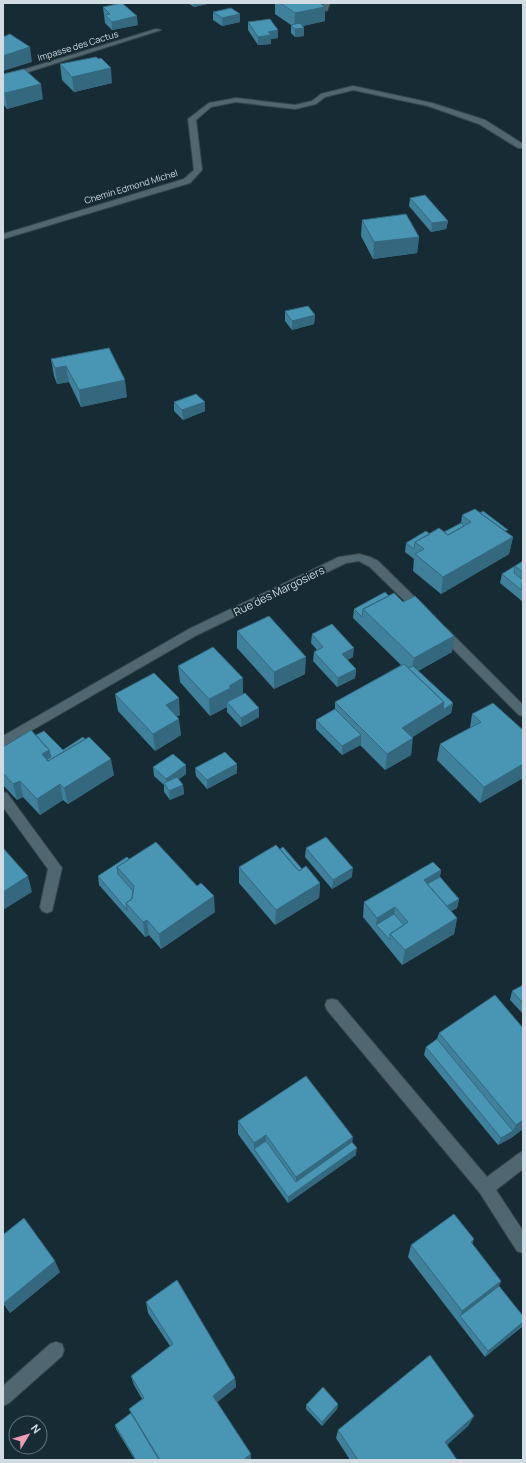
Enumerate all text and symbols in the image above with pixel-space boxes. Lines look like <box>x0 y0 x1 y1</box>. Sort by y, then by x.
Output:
street label: Impasse des Cactus <box>36 27 120 64</box>
street label: Chemin Edmond Michel <box>83 166 179 207</box>
street label: Rue des Margosiers <box>231 562 327 619</box>
north arrow <box>8 1415 48 1455</box>
text: N <box>28 1421 45 1436</box>

